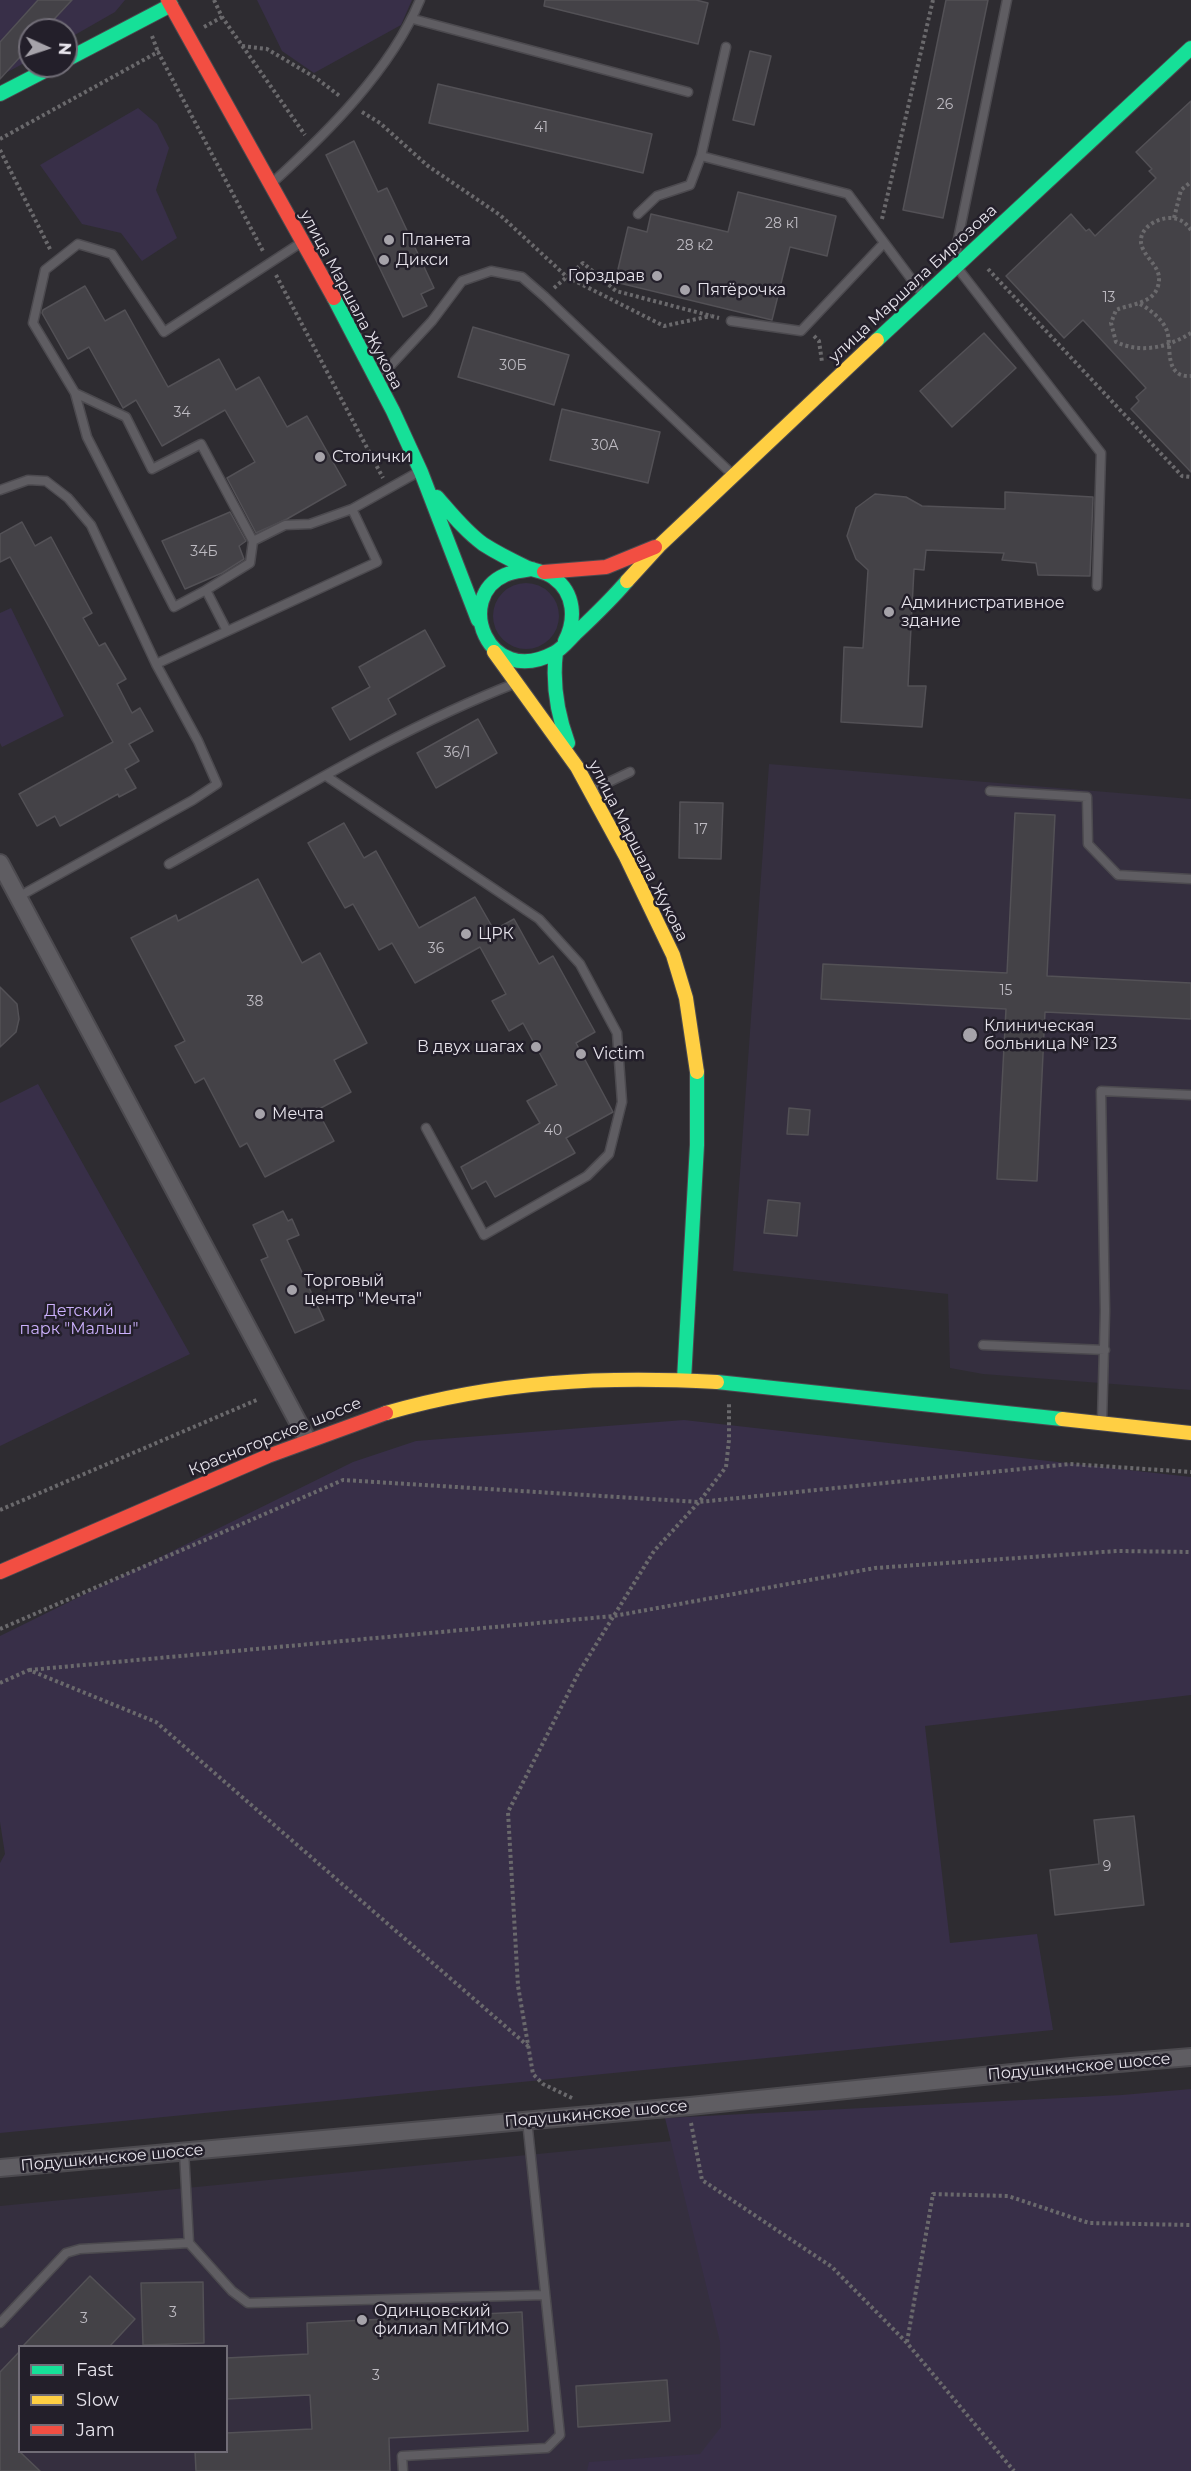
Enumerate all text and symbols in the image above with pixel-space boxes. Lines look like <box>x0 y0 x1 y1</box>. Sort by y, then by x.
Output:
north arrow <box>18 18 78 78</box>
text: N <box>55 42 74 56</box>
house number: 26 <box>937 97 953 113</box>
house number: 41 <box>534 120 548 136</box>
street label: улица Маршала Бирюзова <box>825 201 1001 367</box>
street label: улица Маршала Жукова <box>295 207 407 393</box>
house number: 28 к1 <box>765 216 799 232</box>
place label: Планета <box>401 230 471 250</box>
marker: Планета <box>382 233 396 247</box>
house number: 28 к2 <box>677 238 713 254</box>
place label: Дикси <box>396 250 449 270</box>
marker: Дикси <box>377 253 391 267</box>
place label: Горздрав <box>568 266 645 286</box>
marker: Горздрав <box>650 269 664 283</box>
place label: Пятёрочка <box>697 280 786 300</box>
marker: Пятёрочка <box>678 283 692 297</box>
house number: 13 <box>1103 290 1115 306</box>
house number: 30Б <box>499 358 527 374</box>
house number: 34 <box>173 405 191 421</box>
house number: 30А <box>591 438 619 454</box>
place label: Столички <box>332 447 412 467</box>
marker: Столички <box>313 450 327 464</box>
house number: 34Б <box>190 544 218 560</box>
place label: Административное здание <box>901 593 1065 631</box>
marker: Административное здание <box>882 605 896 619</box>
house number: 36/1 <box>444 745 470 761</box>
street label: улица Маршала Жукова <box>584 757 692 945</box>
house number: 17 <box>694 822 708 838</box>
place label: ЦРК <box>478 924 514 944</box>
marker: ЦРК <box>459 927 473 941</box>
house number: 36 <box>428 941 444 957</box>
house number: 15 <box>1000 983 1012 999</box>
house number: 38 <box>247 994 263 1010</box>
place label: Клиническая больница № 123 <box>984 1016 1117 1054</box>
marker: Клиническая больница № 123 <box>961 1026 979 1044</box>
place label: В двух шагах <box>417 1037 524 1057</box>
marker: В двух шагах <box>529 1040 543 1054</box>
place label: Victim <box>593 1044 645 1064</box>
marker: Victim <box>574 1047 588 1061</box>
place label: Мечта <box>272 1104 324 1124</box>
marker: Мечта <box>253 1107 267 1121</box>
house number: 40 <box>544 1123 562 1139</box>
place label: Торговый центр "Мечта" <box>304 1271 422 1309</box>
marker: Торговый центр "Мечта" <box>285 1283 299 1297</box>
park label: Детский парк "Малыш" <box>20 1301 138 1339</box>
street label: Красногорское шоссе <box>186 1394 364 1480</box>
house number: 9 <box>1103 1859 1111 1875</box>
street label: Подушкинское шоссе <box>987 2049 1171 2085</box>
street label: Подушкинское шоссе <box>504 2096 688 2132</box>
street label: Подушкинское шоссе <box>20 2140 204 2176</box>
place label: Одинцовский филиал МГИМО <box>374 2301 509 2339</box>
house number: 3 <box>169 2305 177 2321</box>
house number: 3 <box>80 2311 88 2327</box>
marker: Одинцовский филиал МГИМО <box>355 2313 369 2327</box>
legend <box>18 2345 228 2453</box>
text: Fast <box>76 2359 114 2381</box>
house number: 3 <box>372 2368 380 2384</box>
text: Slow <box>76 2389 119 2411</box>
text: Jam <box>76 2419 115 2441</box>

